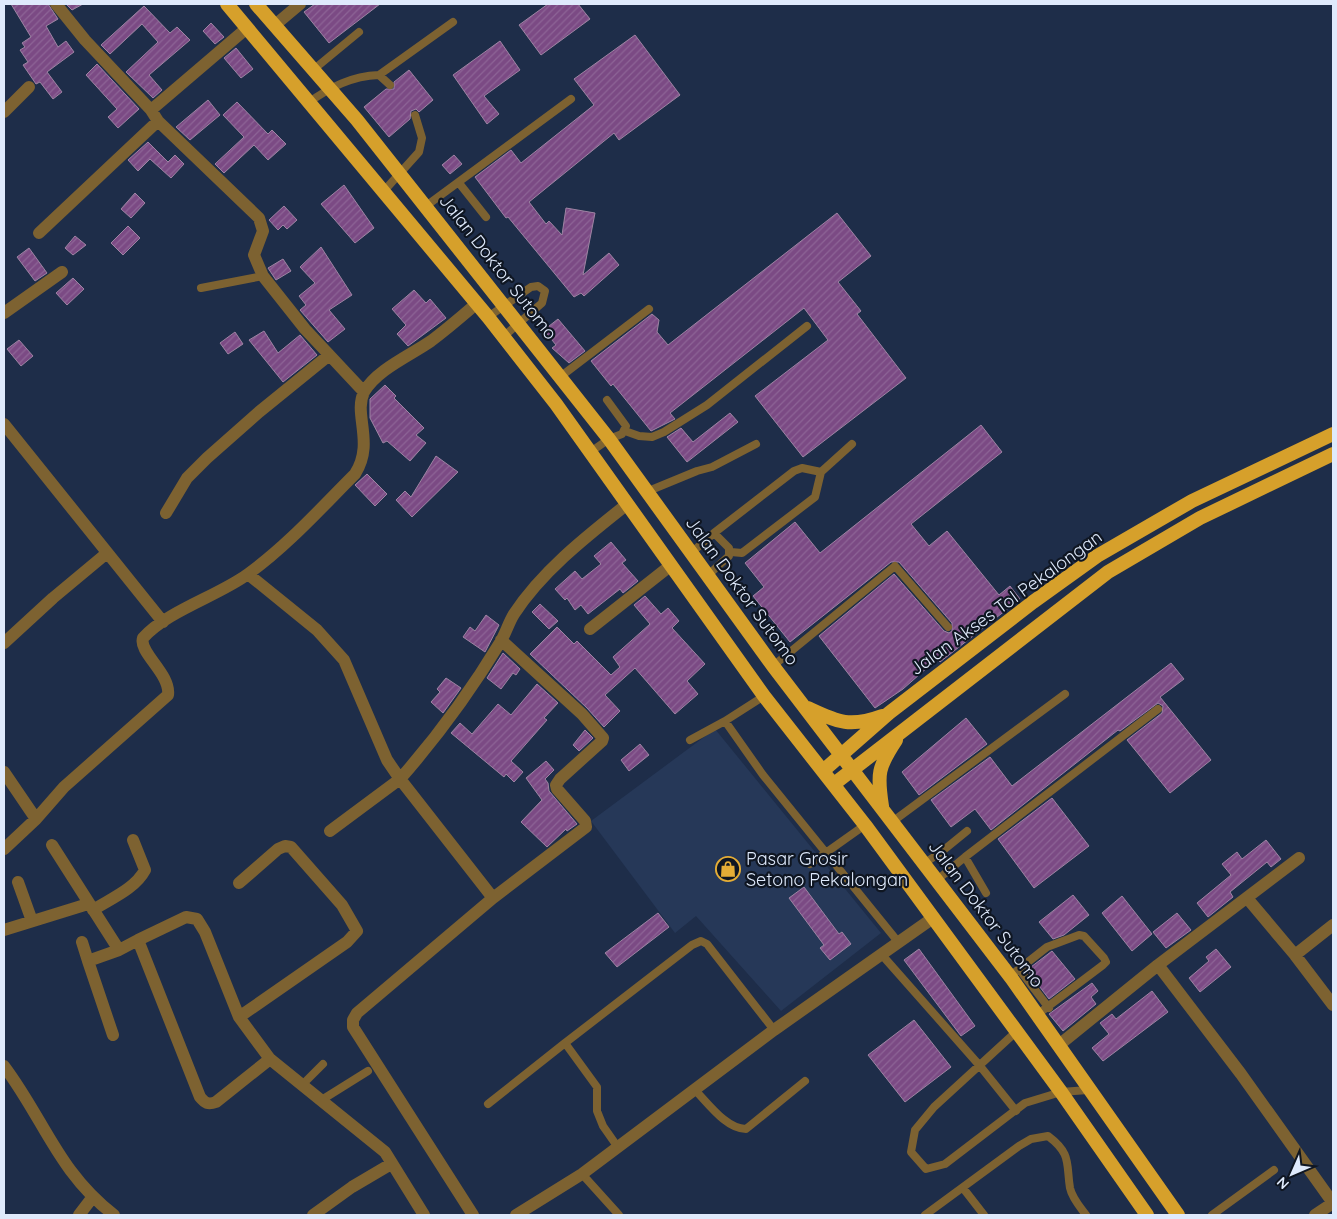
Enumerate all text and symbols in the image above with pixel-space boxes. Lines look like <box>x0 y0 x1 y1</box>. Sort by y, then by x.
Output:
street label: Jalan Doktor Sutomo <box>434 189 562 344</box>
street label: Jalan Doktor Sutomo <box>681 512 804 670</box>
street label: Jalan Akses Tol Pekalongan <box>905 525 1106 680</box>
street label: Jalan Doktor Sutomo <box>924 836 1049 992</box>
place label: Pasar Grosir Setono Pekalongan <box>746 847 908 891</box>
shop icon: Pasar Grosir Setono Pekalongan <box>715 856 741 882</box>
north arrow <box>1267 1149 1317 1199</box>
text: N <box>1273 1173 1293 1193</box>

